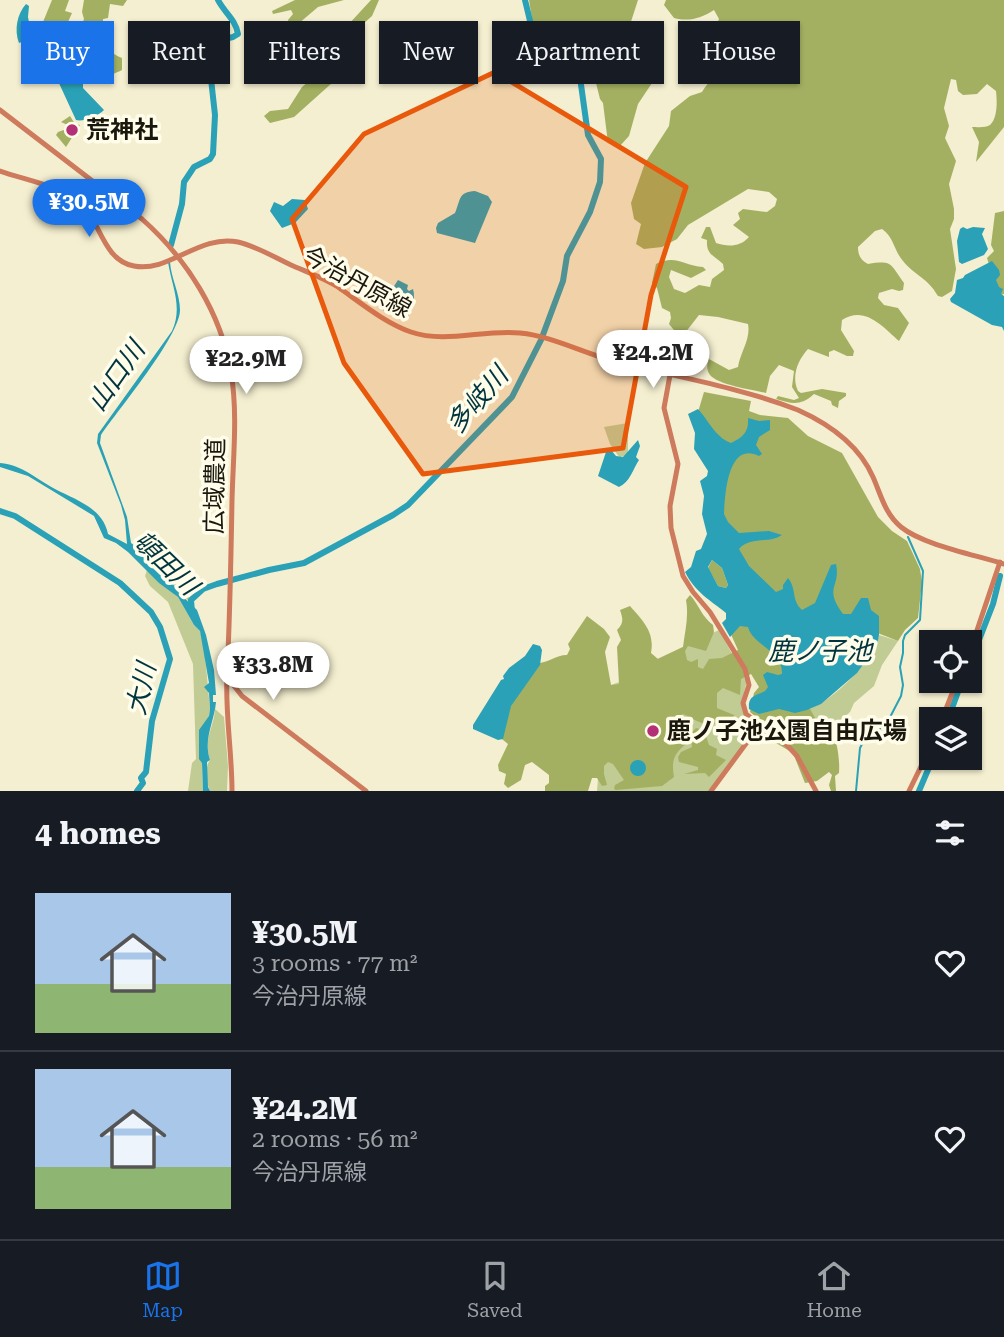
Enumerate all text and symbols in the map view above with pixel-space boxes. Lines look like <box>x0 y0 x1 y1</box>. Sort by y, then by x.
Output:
chip: Buy <box>21 21 114 84</box>
chip: Rent <box>128 21 230 84</box>
chip: Filters <box>244 21 365 84</box>
chip: New <box>379 21 478 84</box>
chip: Apartment <box>492 21 664 84</box>
chip: House <box>678 21 800 84</box>
place label: 荒神社 <box>86 116 158 144</box>
marker: 荒神社 <box>64 122 80 138</box>
pin: ¥30.5M <box>32 180 146 239</box>
text: ¥30.5M <box>49 188 129 215</box>
street label: 今治丹原線 <box>298 241 416 323</box>
pin: ¥24.2M <box>596 330 710 390</box>
water label: 山口川 <box>81 333 152 417</box>
pin: ¥22.9M <box>189 336 303 396</box>
text: ¥24.2M <box>613 339 693 366</box>
text: ¥22.9M <box>206 345 286 372</box>
water label: 多岐川 <box>440 358 516 439</box>
street label: 広域農道 <box>200 438 230 534</box>
water label: 頓田川 <box>128 525 207 603</box>
map controls <box>919 630 982 770</box>
button: locate <box>919 630 982 693</box>
water label: 鹿ノ子池 <box>768 636 875 666</box>
pin: ¥33.8M <box>216 642 330 702</box>
text: ¥33.8M <box>233 651 313 678</box>
water label: 大川 <box>121 657 162 718</box>
button: layers <box>919 707 982 770</box>
place label: 鹿ノ子池公園自由広場 <box>667 717 907 745</box>
marker: 鹿ノ子池公園自由広場 <box>645 723 661 739</box>
icon: filters <box>931 814 969 852</box>
text: 4 homes <box>35 816 161 851</box>
text: ¥30.5M <box>252 915 358 950</box>
icon: home <box>91 921 175 1005</box>
icon: heart <box>931 944 969 982</box>
text: 3 rooms · 77 m² <box>252 950 418 977</box>
text: 今治丹原線 <box>252 983 367 1010</box>
text: ¥24.2M <box>252 1091 358 1126</box>
icon: home <box>91 1097 175 1181</box>
icon: heart <box>931 1120 969 1158</box>
text: 2 rooms · 56 m² <box>252 1126 418 1153</box>
text: 今治丹原線 <box>252 1159 367 1186</box>
tab: Map <box>142 1257 183 1322</box>
tab: Saved <box>467 1257 522 1322</box>
tab: Home <box>807 1257 862 1322</box>

